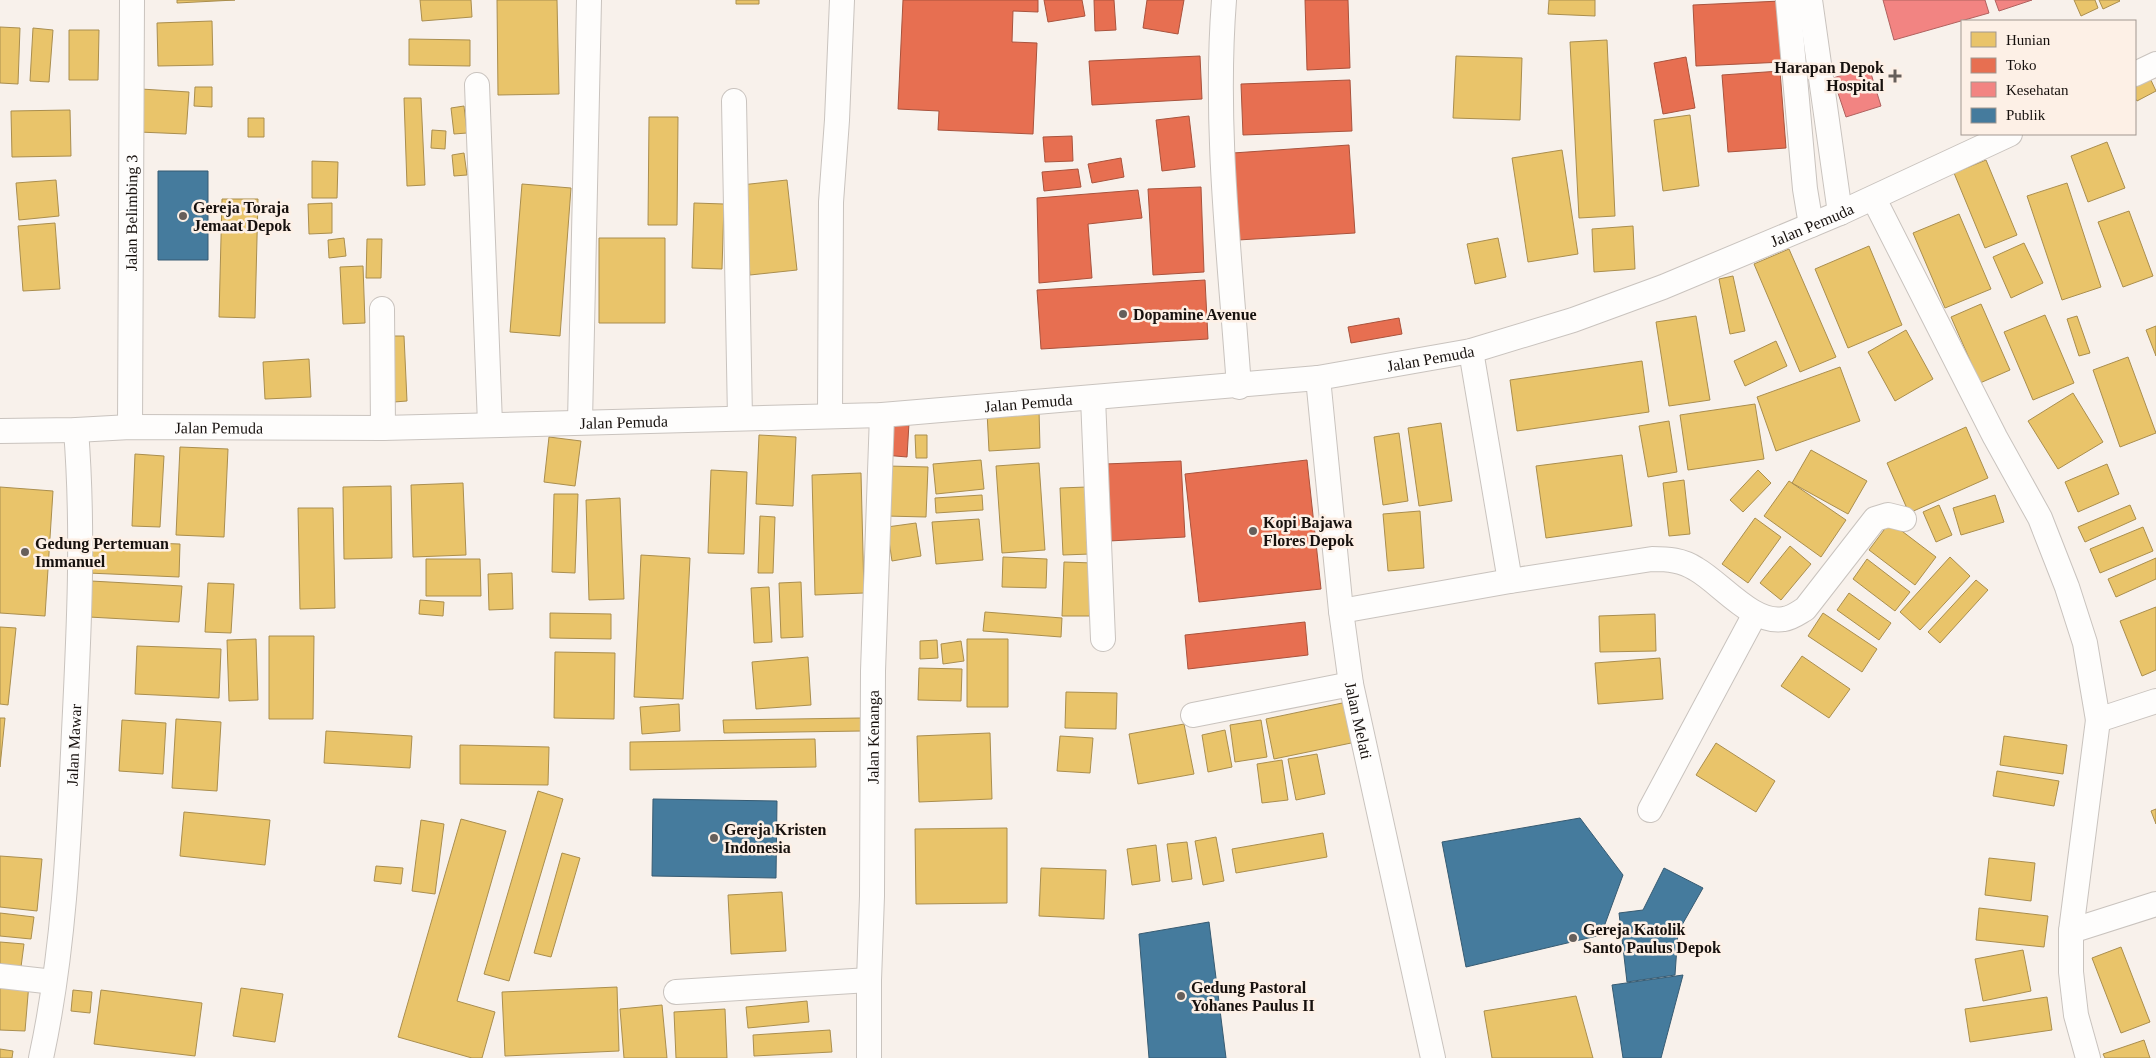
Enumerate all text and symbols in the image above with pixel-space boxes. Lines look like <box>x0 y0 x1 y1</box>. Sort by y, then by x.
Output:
legend <box>1961 20 2136 135</box>
text: Hunian <box>2006 32 2051 48</box>
text: Toko <box>2006 57 2037 73</box>
place label: Harapan Depok Hospital <box>1774 59 1885 95</box>
marker: Harapan Depok Hospital <box>1888 69 1902 83</box>
text: Kesehatan <box>2006 82 2069 98</box>
text: Publik <box>2006 107 2046 123</box>
street label: Jalan Belimbing 3 <box>122 155 141 271</box>
place label: Gereja Toraja Jemaat Depok <box>193 199 291 235</box>
street label: Jalan Pemuda <box>1768 200 1856 250</box>
marker: Gereja Toraja Jemaat Depok <box>177 210 189 222</box>
place label: Dopamine Avenue <box>1133 306 1257 324</box>
marker: Dopamine Avenue <box>1117 308 1129 320</box>
street label: Jalan Pemuda <box>1385 342 1475 374</box>
street label: Jalan Pemuda <box>983 390 1073 415</box>
street label: Jalan Pemuda <box>579 412 668 431</box>
street label: Jalan Pemuda <box>175 419 263 436</box>
place label: Kopi Bajawa Flores Depok <box>1263 514 1354 550</box>
marker: Kopi Bajawa Flores Depok <box>1247 525 1259 537</box>
place label: Gedung Pertemuan Immanuel <box>35 535 169 570</box>
marker: Gedung Pertemuan Immanuel <box>19 546 31 558</box>
street label: Jalan Melati <box>1342 680 1376 761</box>
street label: Jalan Kenanga <box>864 690 882 784</box>
street label: Jalan Mawar <box>63 703 84 786</box>
place label: Gereja Kristen Indonesia <box>724 821 826 856</box>
marker: Gereja Kristen Indonesia <box>708 832 720 844</box>
place label: Gereja Katolik Santo Paulus Depok <box>1583 921 1721 957</box>
marker: Gereja Katolik Santo Paulus Depok <box>1567 932 1579 944</box>
place label: Gedung Pastoral Yohanes Paulus II <box>1191 979 1315 1014</box>
marker: Gedung Pastoral Yohanes Paulus II <box>1175 990 1187 1002</box>

